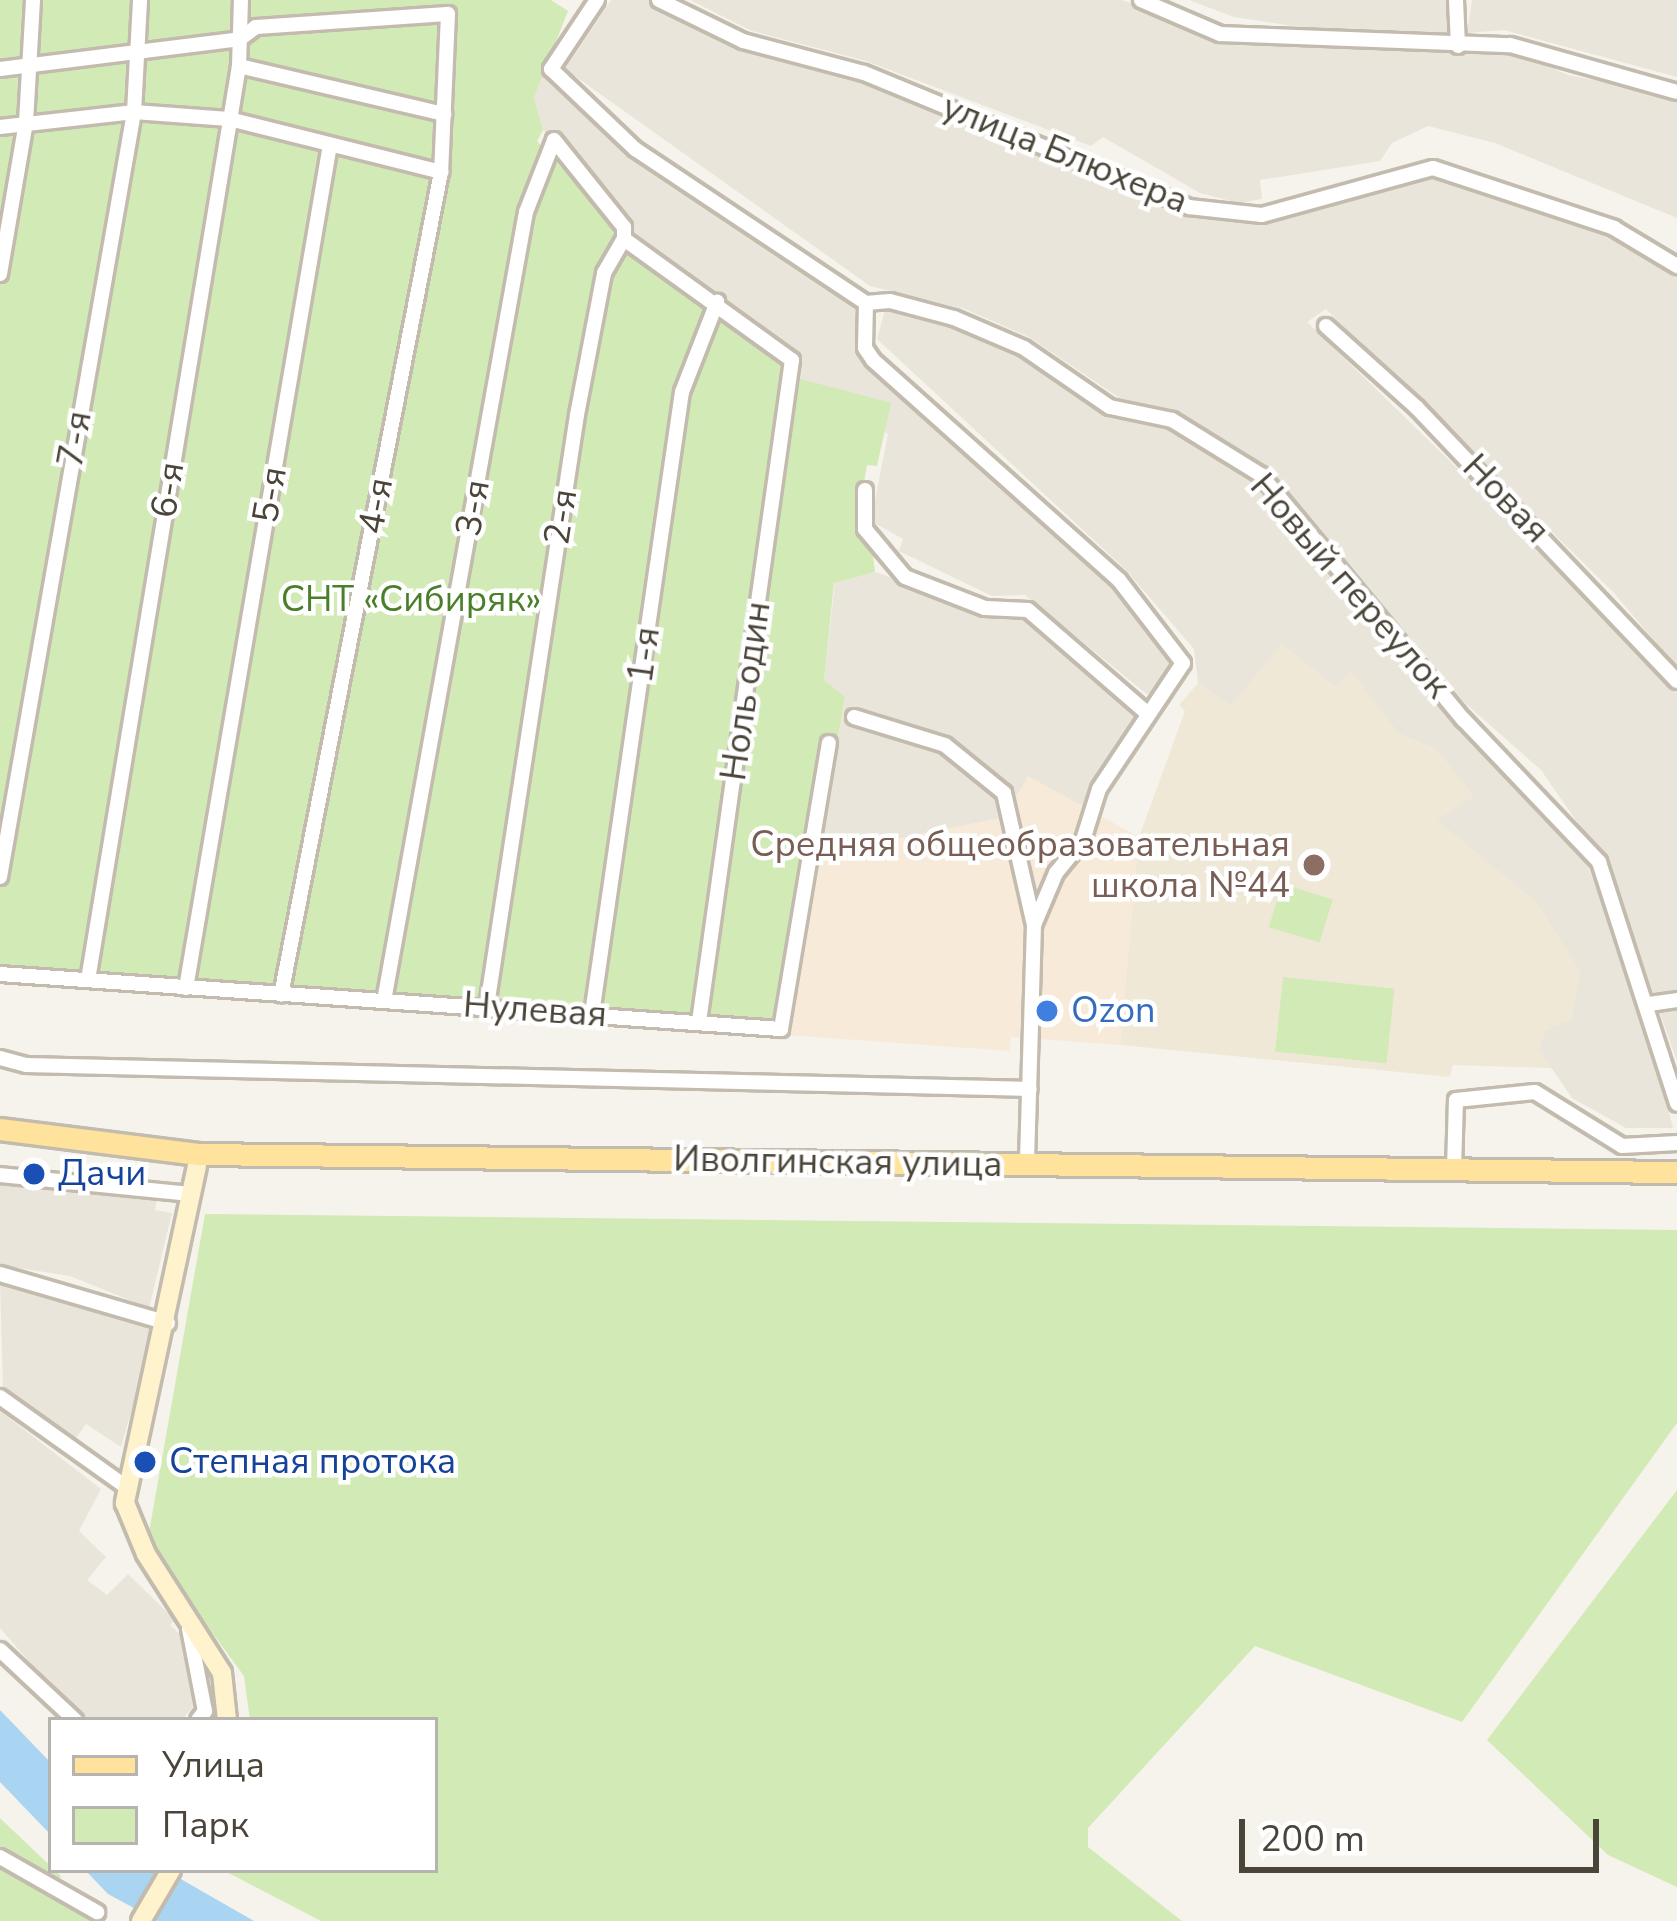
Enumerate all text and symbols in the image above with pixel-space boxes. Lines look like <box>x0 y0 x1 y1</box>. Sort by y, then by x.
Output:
street label: улица Блюхера <box>936 85 1194 223</box>
street label: 7-я <box>49 408 101 470</box>
street label: Новая <box>1454 446 1558 552</box>
street label: 6-я <box>142 459 194 521</box>
street label: 5-я <box>244 464 296 526</box>
street label: Новый переулок <box>1241 465 1459 707</box>
street label: 4-я <box>349 474 403 538</box>
street label: 3-я <box>447 477 499 539</box>
street label: 2-я <box>535 486 587 548</box>
park label: СНТ «Сибиряк» <box>281 578 541 622</box>
street label: Ноль один <box>712 599 780 783</box>
street label: 1-я <box>619 624 669 686</box>
place label: Средняя общеобразовательная школа №44 <box>750 822 1290 907</box>
marker: Средняя общеобразовательная школа №44 <box>1301 852 1327 878</box>
street label: Нулевая <box>462 983 608 1037</box>
place label: Ozon <box>1071 989 1155 1033</box>
marker: Ozon <box>1034 998 1060 1024</box>
street label: Иволгинская улица <box>673 1138 1003 1186</box>
place label: Дачи <box>58 1152 146 1196</box>
marker: Дачи <box>21 1161 47 1187</box>
place label: Степная протока <box>169 1440 456 1484</box>
marker: Степная протока <box>132 1449 158 1475</box>
legend <box>48 1717 438 1873</box>
text: Улица <box>162 1741 265 1790</box>
scale bar <box>1245 1795 1605 1869</box>
text: Парк <box>162 1801 249 1850</box>
text: 200 m <box>1260 1815 1365 1864</box>

